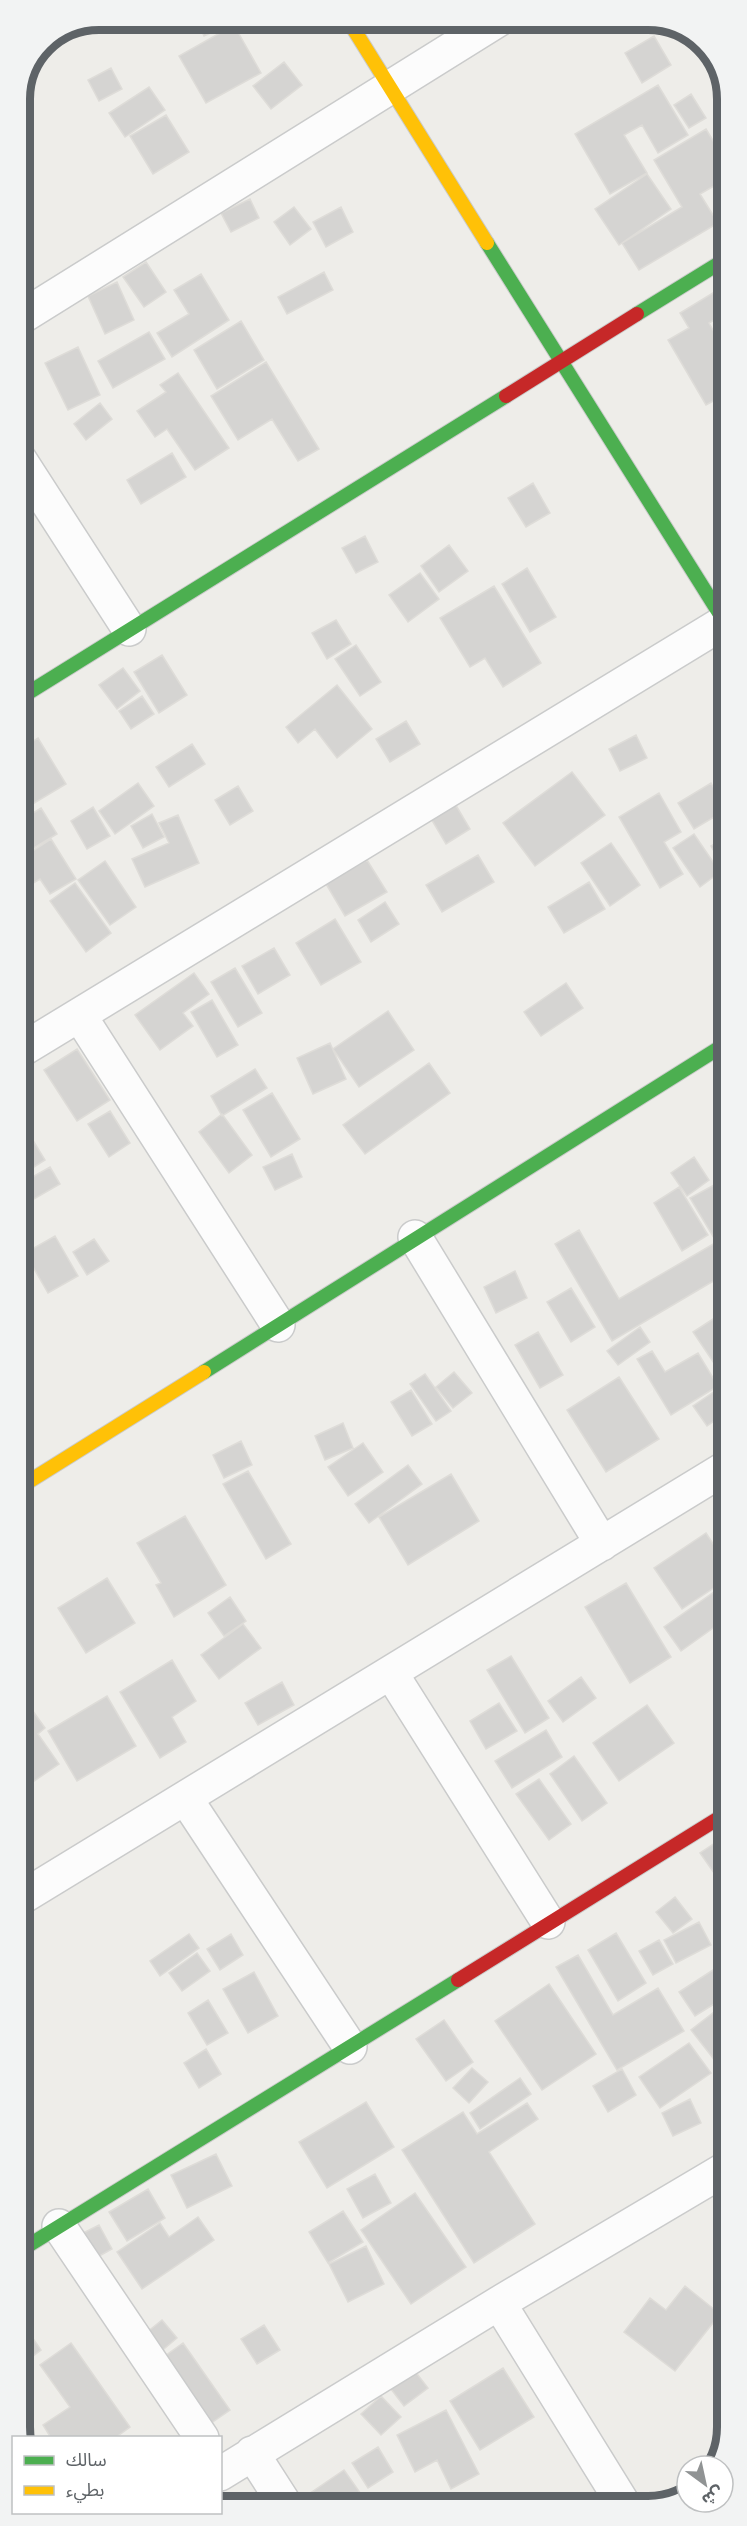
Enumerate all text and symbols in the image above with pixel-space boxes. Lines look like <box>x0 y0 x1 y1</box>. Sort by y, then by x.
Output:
legend <box>12 2436 222 2514</box>
text: سالك <box>66 2450 107 2473</box>
north arrow <box>675 2454 735 2514</box>
text: بطيء <box>66 2480 104 2503</box>
text: ش <box>697 2481 727 2509</box>

